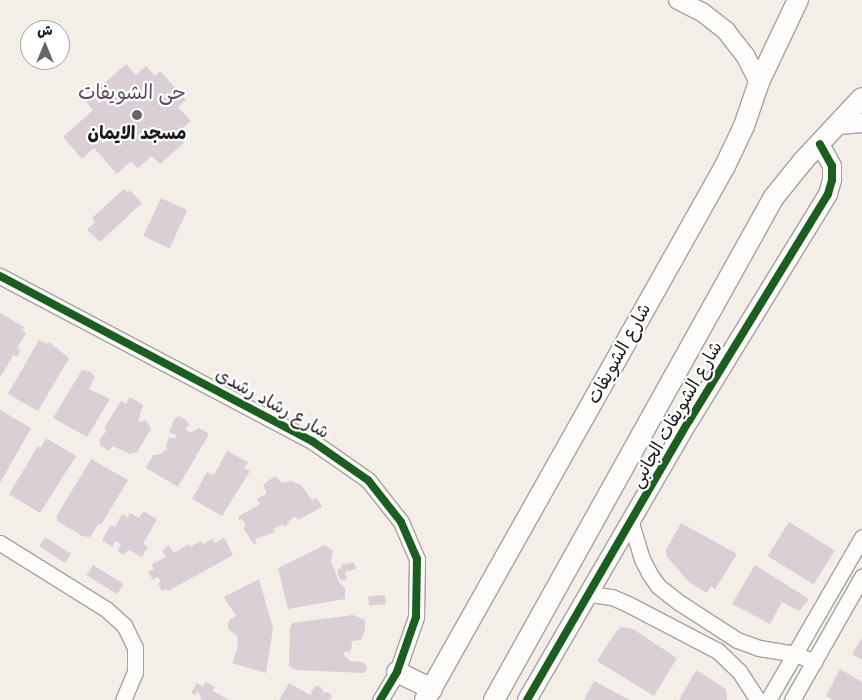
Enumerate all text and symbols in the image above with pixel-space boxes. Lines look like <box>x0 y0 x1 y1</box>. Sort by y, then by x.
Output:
north arrow <box>20 20 70 70</box>
text: ش <box>37 22 53 40</box>
district label: حى الشويفات <box>78 81 186 105</box>
marker: مسجد الايمان <box>131 109 143 121</box>
place label: مسجد الايمان <box>88 123 186 145</box>
street label: شارع الشويفات <box>584 300 656 408</box>
street label: شارع الشويفات الجانبى <box>626 338 728 492</box>
street label: شارع رشاد رشدى <box>211 364 333 444</box>

